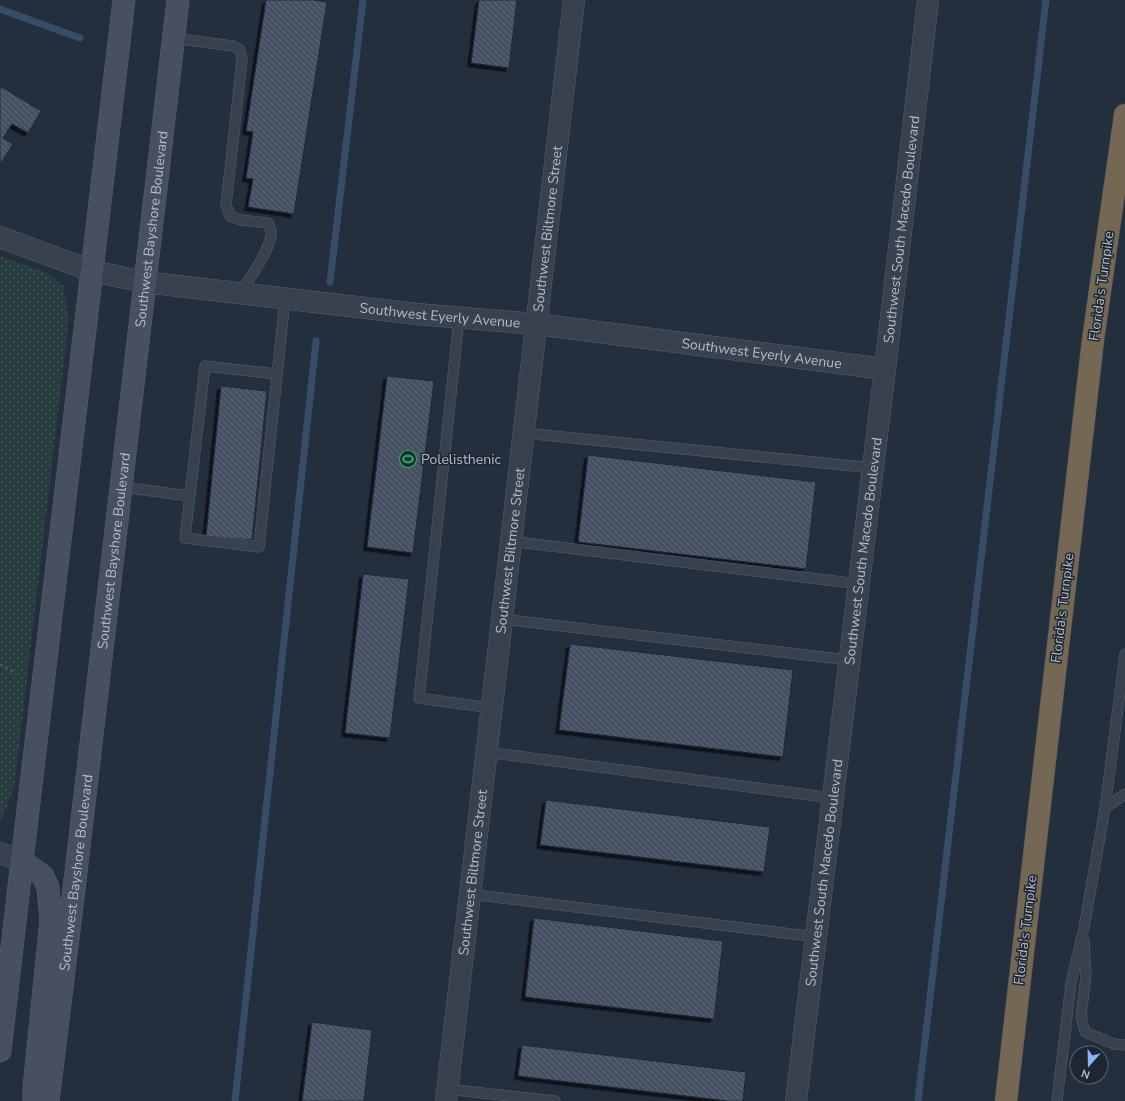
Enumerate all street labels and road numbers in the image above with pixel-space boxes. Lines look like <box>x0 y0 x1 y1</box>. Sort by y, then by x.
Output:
street label: Southwest South Macedo Boulevard <box>879 115 924 344</box>
street label: Southwest Bayshore Boulevard <box>131 130 173 329</box>
street label: Southwest Biltmore Street <box>529 145 567 313</box>
street label: Florida's Turnpike <box>1084 230 1119 342</box>
street label: Southwest Eyerly Avenue <box>358 298 521 333</box>
street label: Southwest Eyerly Avenue <box>680 334 843 373</box>
street label: Southwest South Macedo Boulevard <box>840 436 887 666</box>
street label: Southwest Bayshore Boulevard <box>93 452 135 650</box>
street label: Southwest Biltmore Street <box>491 467 530 635</box>
street label: Florida's Turnpike <box>1046 552 1079 664</box>
street label: Southwest South Macedo Boulevard <box>801 758 848 988</box>
street label: Southwest Bayshore Boulevard <box>55 773 97 972</box>
street label: Southwest Biltmore Street <box>454 788 492 957</box>
street label: Florida's Turnpike <box>1009 874 1042 986</box>

